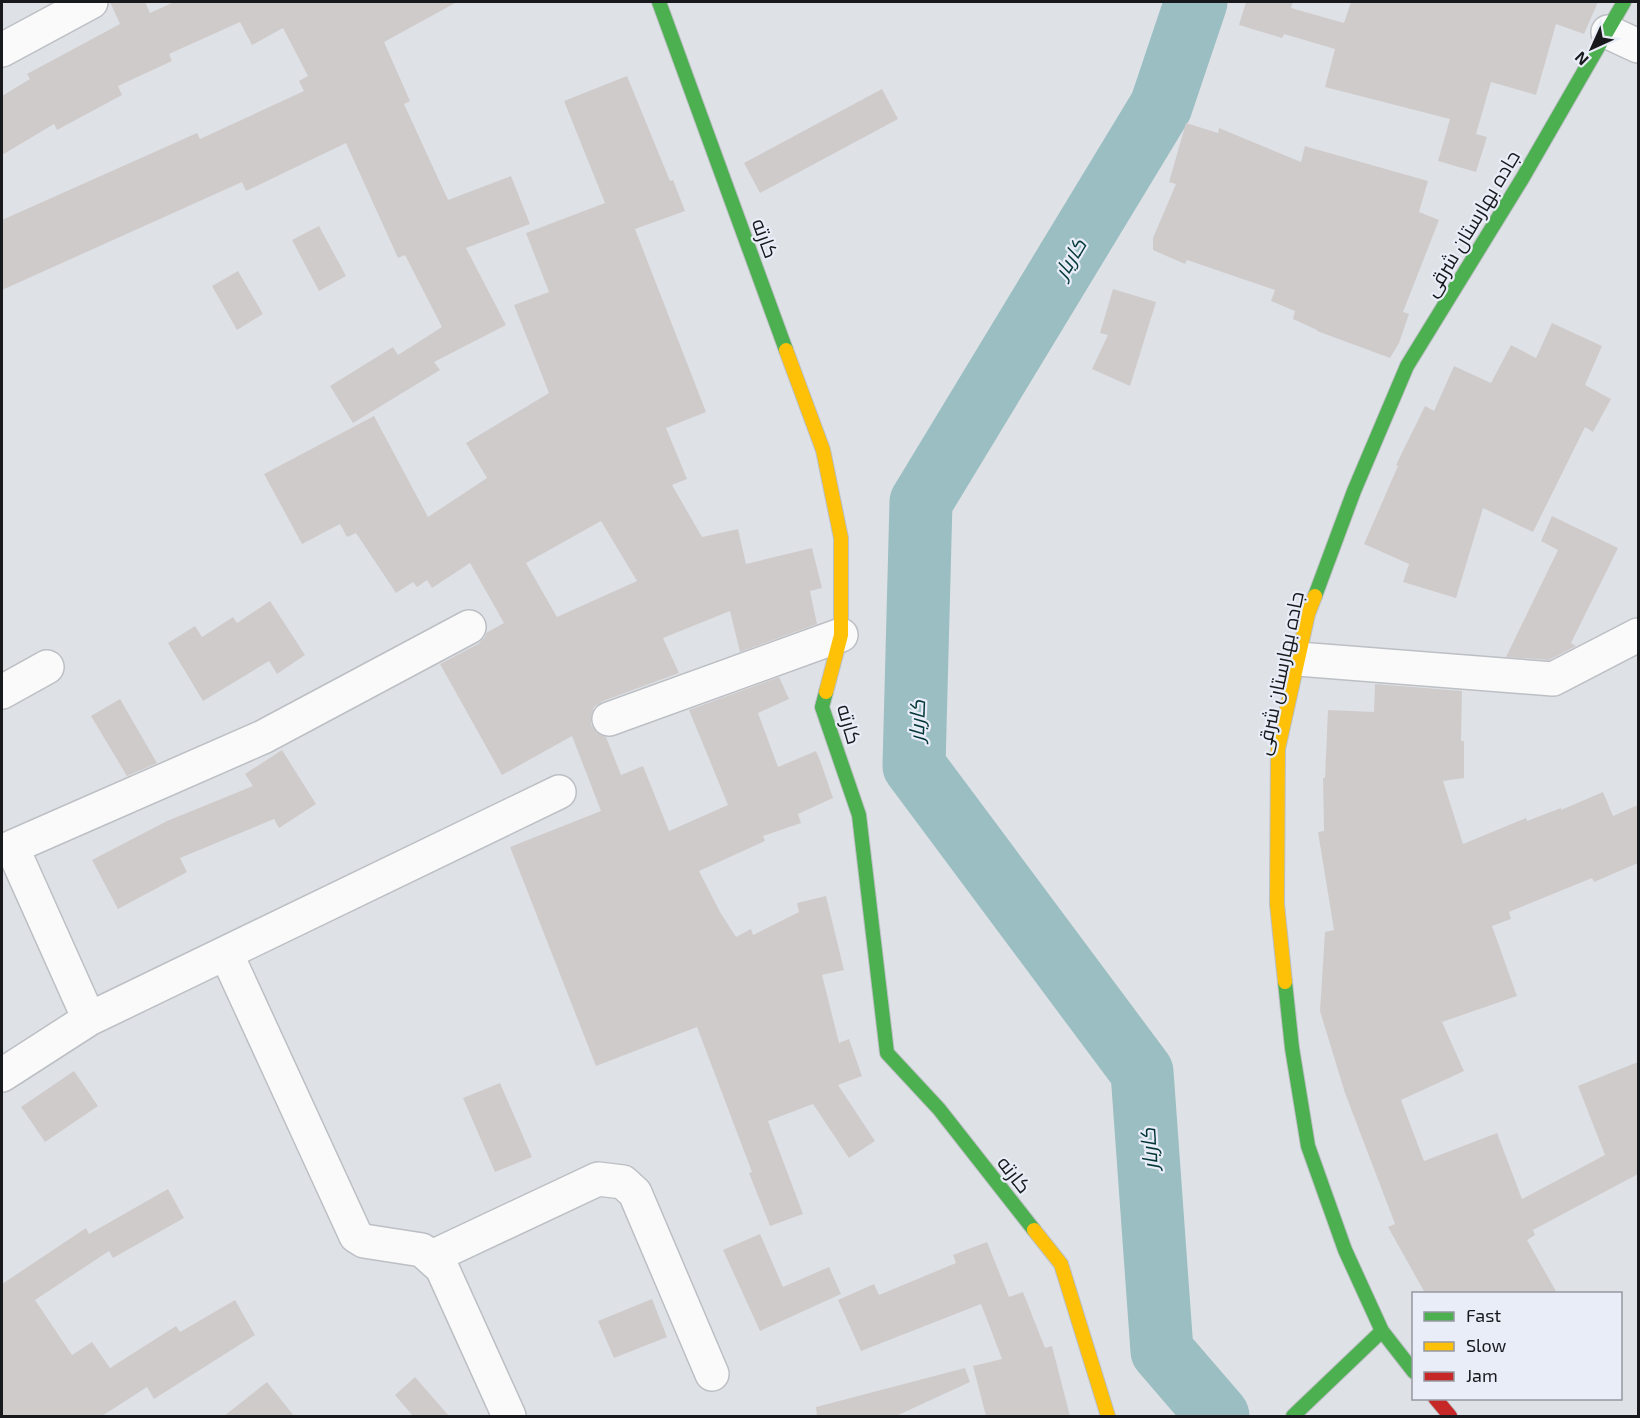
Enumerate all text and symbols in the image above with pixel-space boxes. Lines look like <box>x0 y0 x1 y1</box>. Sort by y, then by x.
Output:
north arrow <box>1562 18 1622 78</box>
text: N <box>1570 48 1592 70</box>
street label: جاده بهارستان شرقی <box>1418 145 1526 302</box>
street label: کارته <box>747 215 784 262</box>
water label: کاربار <box>1046 233 1091 286</box>
street label: جاده بهارستان شرقی <box>1250 589 1310 757</box>
water label: کاربار <box>903 699 930 746</box>
street label: کارته <box>832 701 867 747</box>
water label: کاربار <box>1134 1127 1163 1174</box>
street label: کارته <box>992 1151 1037 1198</box>
legend <box>1412 1292 1622 1400</box>
text: Fast <box>1466 1304 1501 1326</box>
text: Slow <box>1466 1334 1507 1356</box>
text: Jam <box>1466 1364 1498 1386</box>

